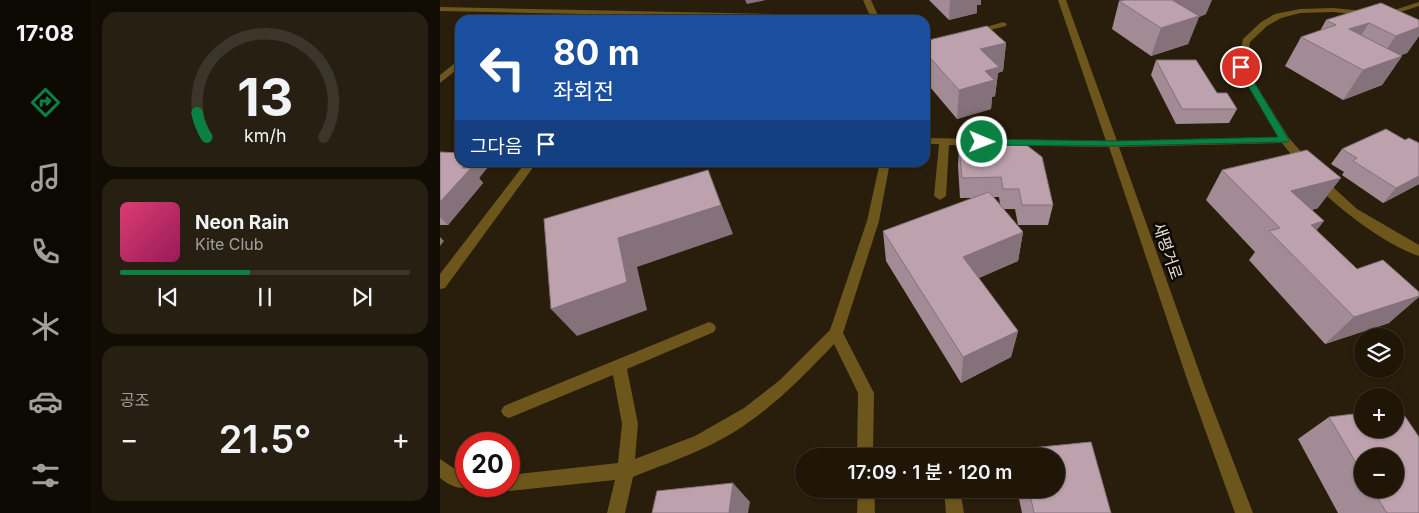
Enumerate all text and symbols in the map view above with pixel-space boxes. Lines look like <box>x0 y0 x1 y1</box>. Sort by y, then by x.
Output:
text: 17:08 <box>16 20 74 46</box>
text: 80 m <box>553 31 640 73</box>
icon: left <box>470 35 535 100</box>
pin <box>1220 46 1262 88</box>
icon: arrive <box>1227 53 1255 81</box>
text: 13 <box>237 66 293 129</box>
text: 좌회전 <box>553 78 614 104</box>
icon: directions <box>28 85 63 120</box>
position arrow <box>955 115 1007 167</box>
text: km/h <box>244 125 286 146</box>
icon: arrive <box>532 130 560 158</box>
text: 그다음 <box>470 135 522 158</box>
icon: music <box>28 160 63 195</box>
text: Neon Rain <box>195 211 289 234</box>
street label: 새평거로 <box>1149 220 1187 282</box>
icon: phone <box>28 234 63 269</box>
text: Kite Club <box>195 234 264 254</box>
icon: previous <box>154 283 182 311</box>
icon: pause <box>251 283 279 311</box>
icon: next <box>348 283 376 311</box>
icon: climate <box>28 309 63 344</box>
map controls <box>1354 328 1404 498</box>
button: layers <box>1354 328 1404 378</box>
icon: car <box>28 384 63 419</box>
button: + <box>1354 388 1404 438</box>
text: 공조 <box>120 390 149 410</box>
text: 21.5° <box>219 416 311 462</box>
text: − <box>120 422 139 456</box>
text: + <box>391 422 410 456</box>
speed limit sign: 20 <box>455 432 520 497</box>
button: − <box>1354 448 1404 498</box>
icon: filters <box>28 458 63 493</box>
text: 17:09 · 1 분 · 120 m <box>848 461 1012 484</box>

